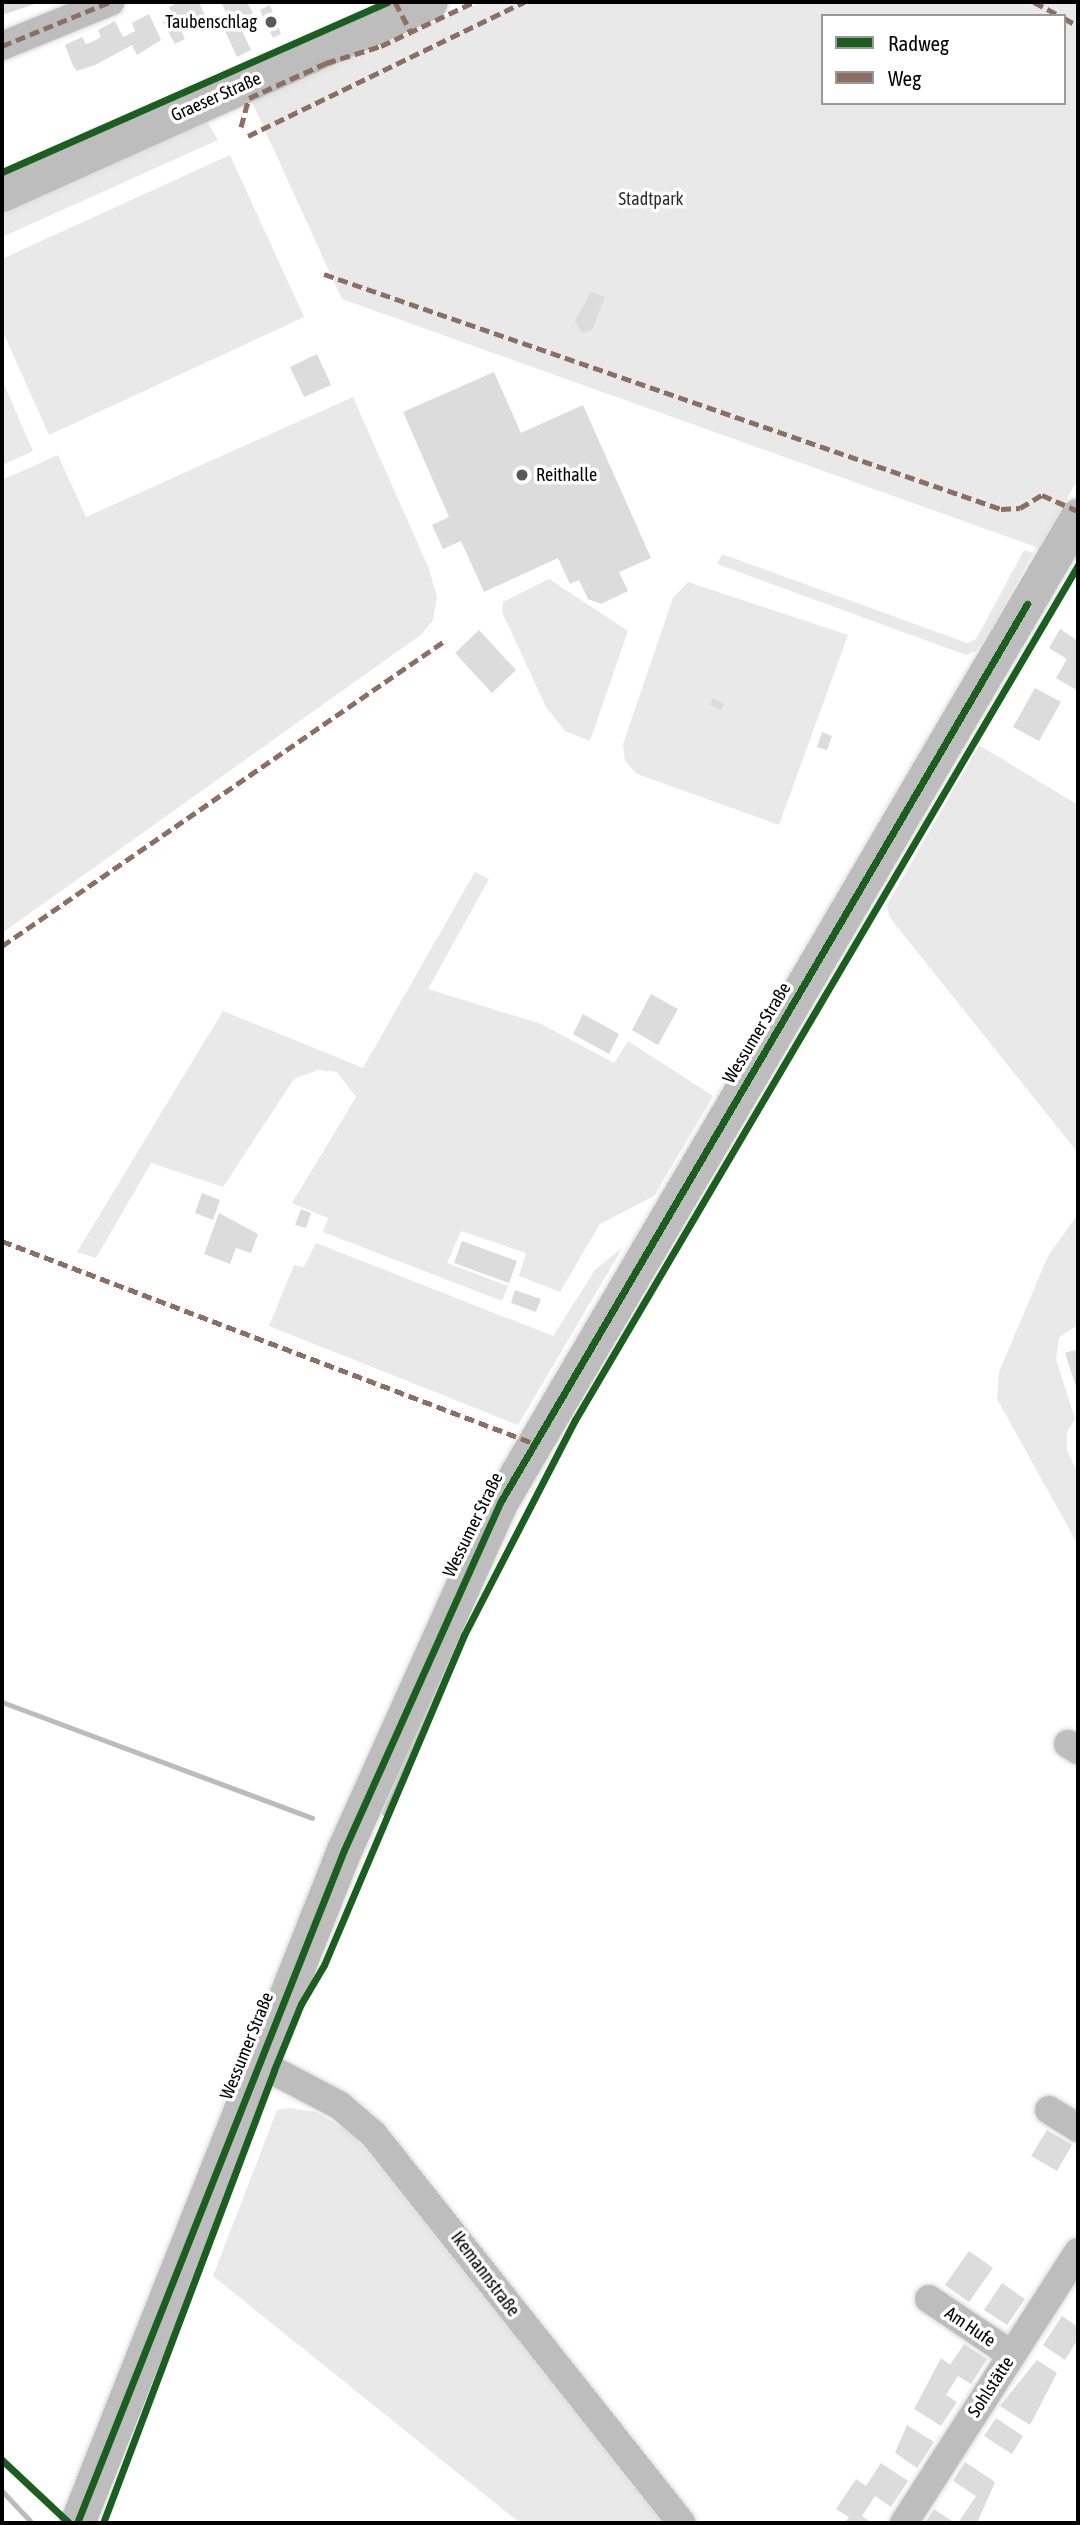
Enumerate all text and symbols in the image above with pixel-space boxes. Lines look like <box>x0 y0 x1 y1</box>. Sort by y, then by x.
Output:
place label: Taubenschlag <box>165 11 257 33</box>
marker: Taubenschlag <box>263 14 279 30</box>
legend <box>821 14 1066 105</box>
text: Radweg <box>888 31 949 55</box>
text: Weg <box>888 66 921 90</box>
street label: Graeser Straße <box>168 68 264 126</box>
park label: Stadtpark <box>619 188 683 210</box>
place label: Reithalle <box>536 464 597 486</box>
marker: Reithalle <box>514 467 530 483</box>
street label: Wessumer Straße <box>718 979 796 1087</box>
street label: Wessumer Straße <box>438 1469 508 1581</box>
street label: Wessumer Straße <box>216 1989 278 2103</box>
street label: Ikemannstraße <box>446 2227 524 2321</box>
street label: Am Hufe <box>941 2302 999 2352</box>
street label: Sohlstätte <box>963 2353 1019 2421</box>

